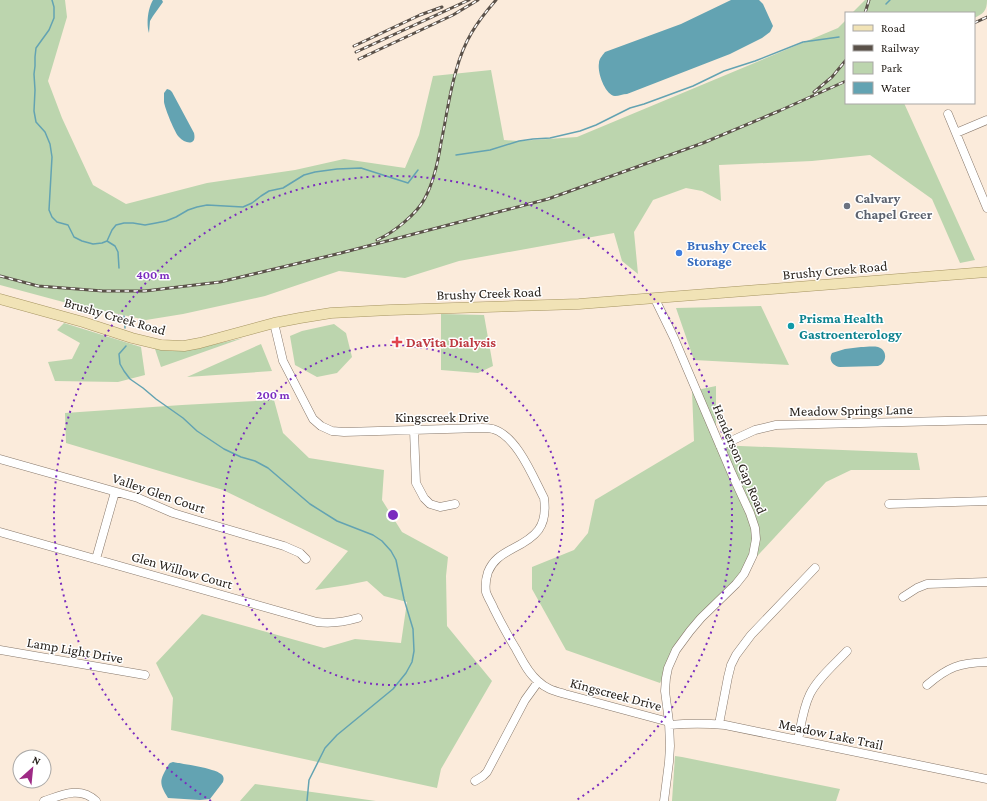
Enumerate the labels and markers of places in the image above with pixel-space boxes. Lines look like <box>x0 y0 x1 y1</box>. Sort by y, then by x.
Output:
place label: Calvary Chapel Greer <box>855 190 933 222</box>
marker: Calvary Chapel Greer <box>842 201 852 211</box>
place label: Brushy Creek Storage <box>687 237 767 269</box>
marker: Brushy Creek Storage <box>674 248 684 258</box>
place label: Prisma Health Gastroenterology <box>799 310 902 342</box>
marker: Prisma Health Gastroenterology <box>786 321 796 331</box>
place label: DaVita Dialysis <box>406 334 496 350</box>
marker: DaVita Dialysis <box>391 336 403 348</box>
centre of rings <box>386 508 400 522</box>

